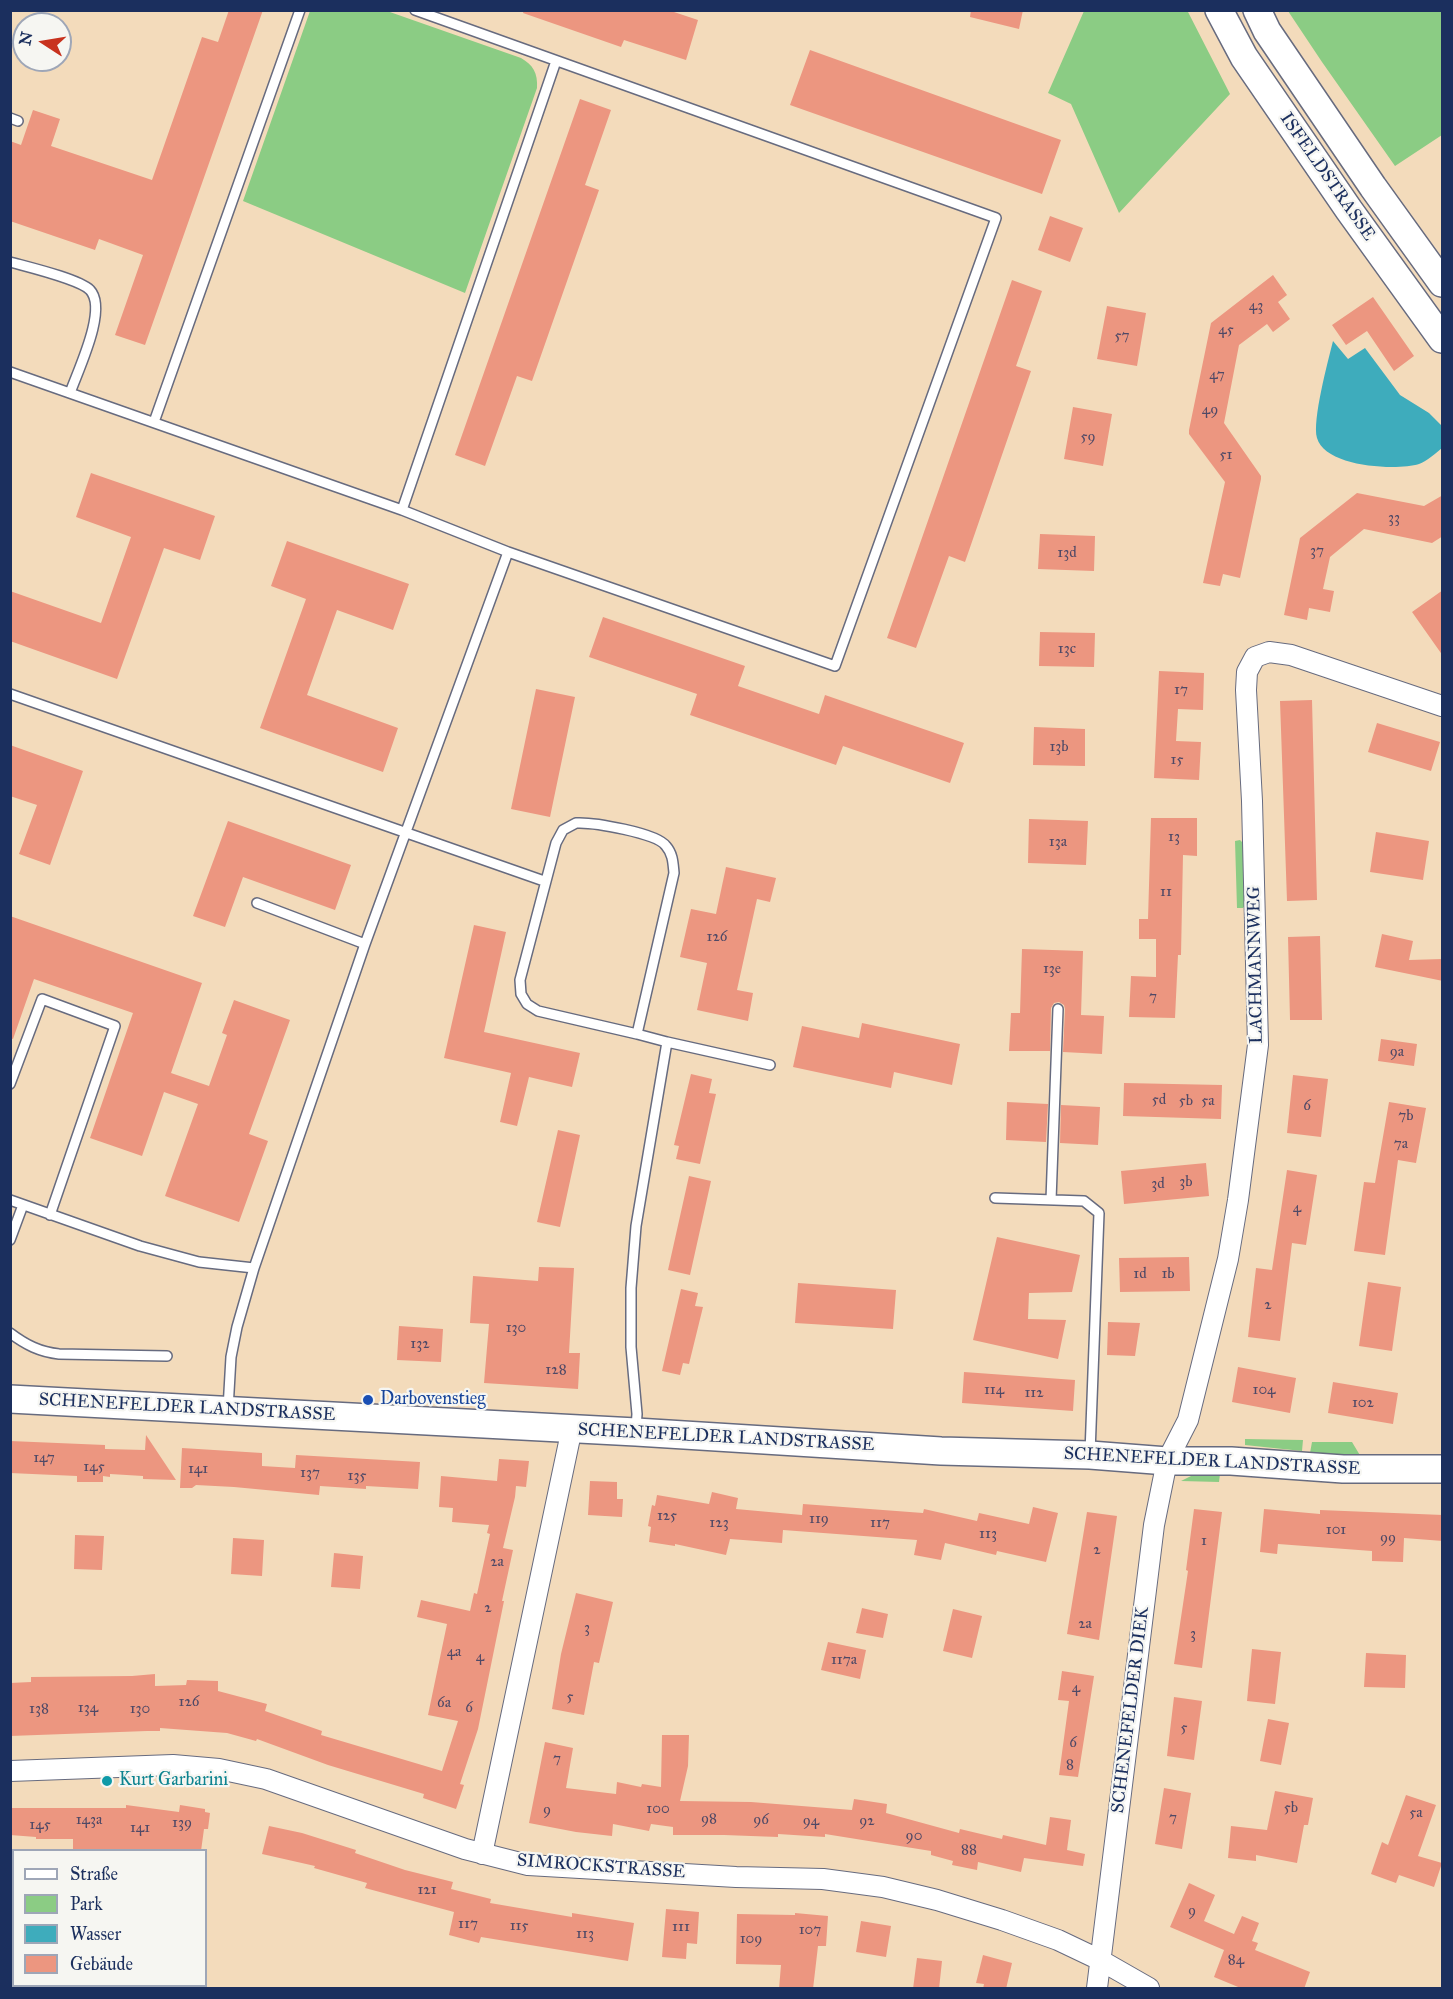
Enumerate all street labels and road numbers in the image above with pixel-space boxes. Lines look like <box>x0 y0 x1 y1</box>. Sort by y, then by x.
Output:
street label: ISFELDSTRASSE <box>1275 109 1379 245</box>
street label: LACHMANNWEG <box>1244 886 1268 1044</box>
street label: SCHENEFELDER LANDSTRASSE <box>38 1389 336 1427</box>
street label: SCHENEFELDER LANDSTRASSE <box>577 1419 875 1457</box>
street label: SCHENEFELDER LANDSTRASSE <box>1063 1443 1361 1481</box>
street label: SCHENEFELDER DIEK <box>1108 1605 1154 1815</box>
street label: SIMROCKSTRASSE <box>516 1850 686 1884</box>

